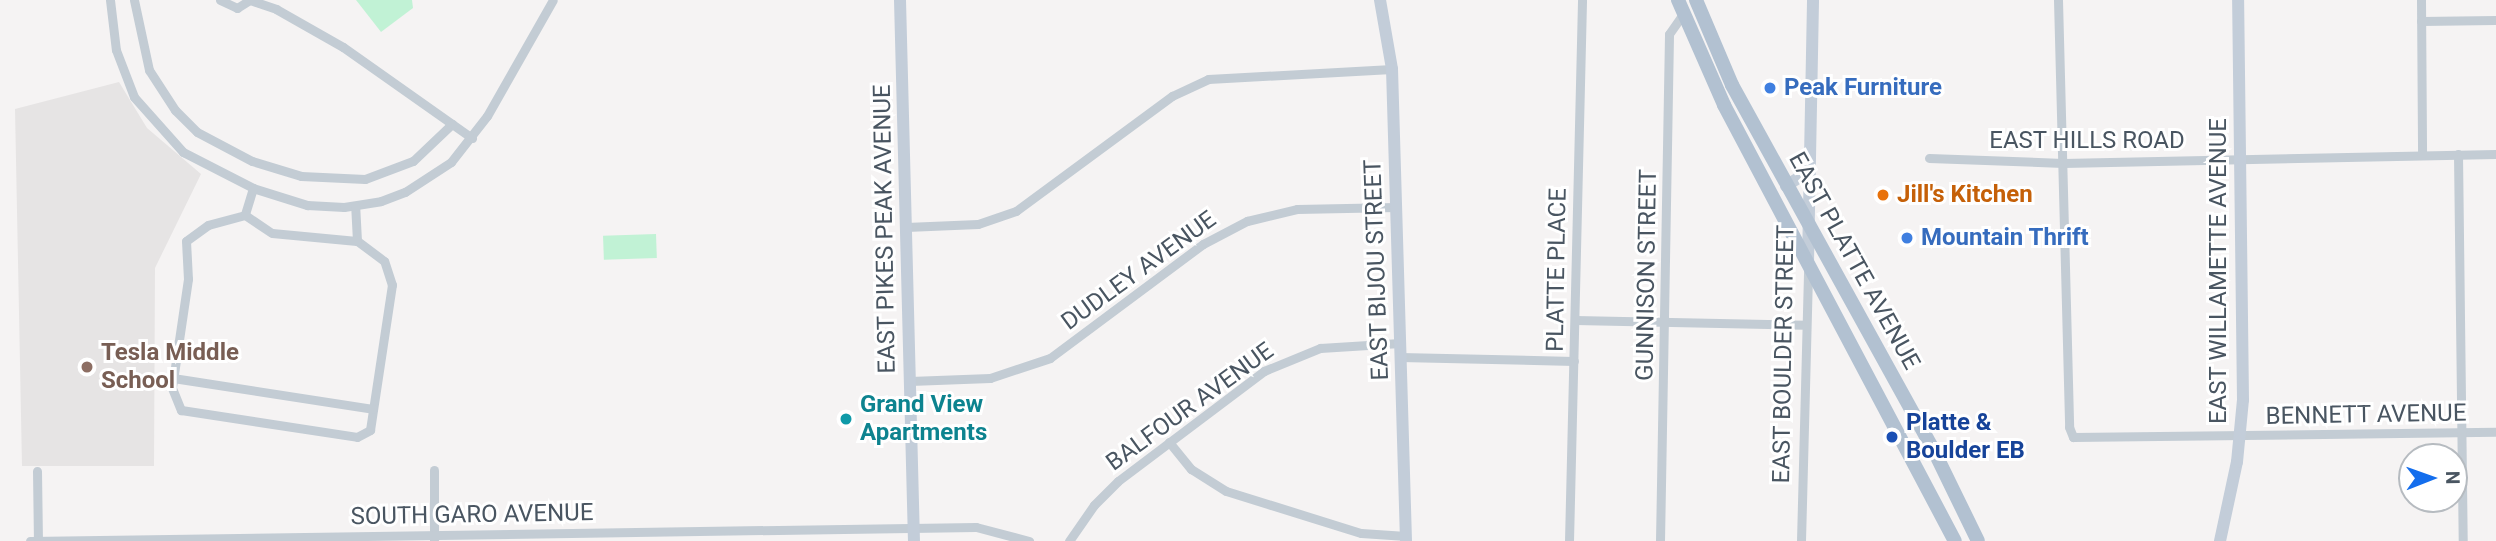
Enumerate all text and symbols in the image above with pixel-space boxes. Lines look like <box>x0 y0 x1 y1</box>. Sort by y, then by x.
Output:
place label: Peak Furniture <box>1784 74 1942 102</box>
marker: Peak Furniture <box>1762 80 1778 96</box>
street label: EAST PIKES PEAK AVENUE <box>868 84 902 374</box>
street label: EAST WILLAMETTE AVENUE <box>2205 118 2233 424</box>
street label: EAST HILLS ROAD <box>1989 127 2185 155</box>
street label: EAST PLATTE AVENUE <box>1782 147 1926 375</box>
street label: EAST BIJOU STREET <box>1359 159 1395 381</box>
street label: GUNNISON STREET <box>1631 169 1663 381</box>
place label: Jill's Kitchen <box>1897 181 2033 209</box>
marker: Jill's Kitchen <box>1875 187 1891 203</box>
street label: PLATTE PLACE <box>1541 188 1573 352</box>
street label: DUDLEY AVENUE <box>1056 205 1222 337</box>
street label: EAST BOULDER STREET <box>1767 224 1801 484</box>
place label: Mountain Thrift <box>1921 224 2089 252</box>
marker: Mountain Thrift <box>1899 230 1915 246</box>
street label: BALFOUR AVENUE <box>1101 337 1279 477</box>
place label: Tesla Middle School <box>101 339 239 395</box>
marker: Tesla Middle School <box>79 359 95 375</box>
place label: Grand View Apartments <box>860 391 987 447</box>
street label: BENNETT AVENUE <box>2265 399 2467 431</box>
place label: Platte & Boulder EB <box>1906 409 2025 465</box>
marker: Grand View Apartments <box>838 411 854 427</box>
marker: Platte & Boulder EB <box>1884 429 1900 445</box>
north arrow <box>2398 443 2468 513</box>
text: N <box>2441 471 2464 485</box>
street label: SOUTH GARO AVENUE <box>350 498 594 532</box>

